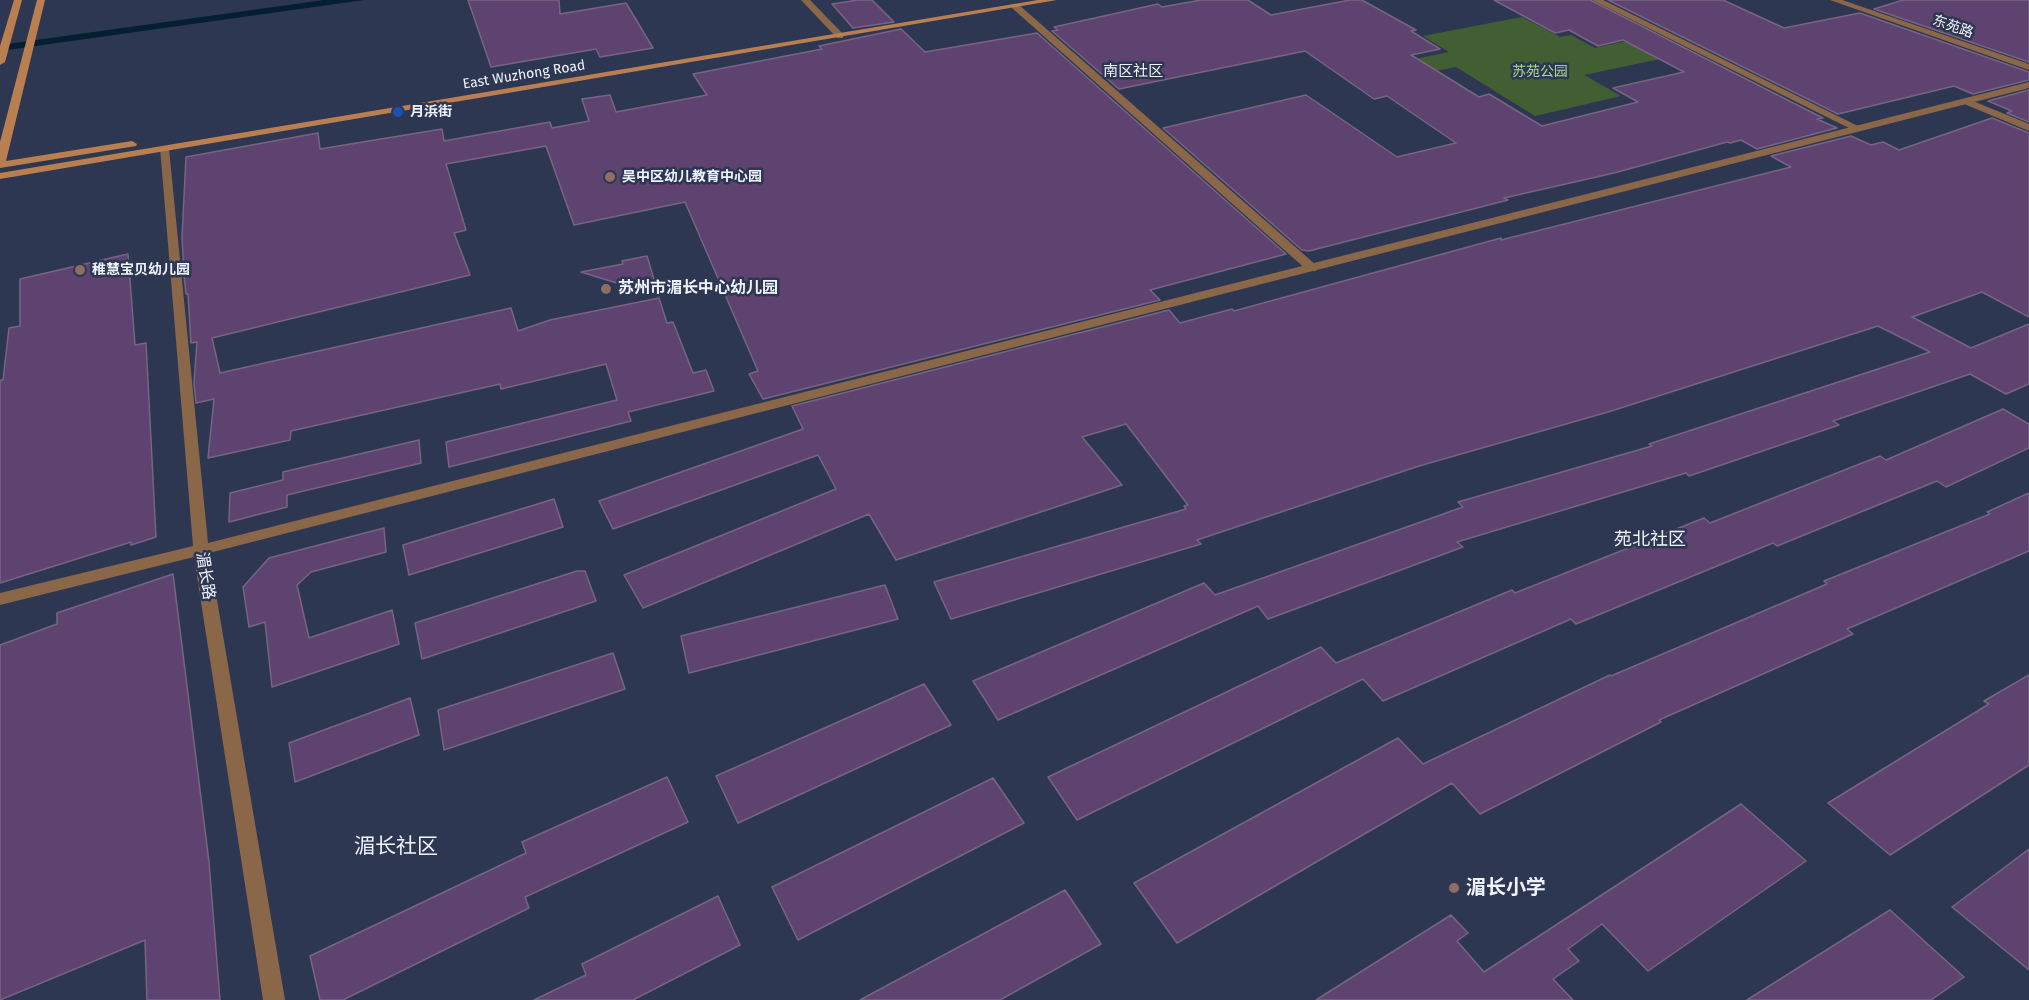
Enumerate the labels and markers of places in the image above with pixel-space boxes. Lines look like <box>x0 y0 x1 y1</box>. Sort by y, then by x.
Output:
place label: 月浜街 <box>410 104 452 120</box>
marker: 月浜街 <box>391 105 405 119</box>
place label: 吴中区幼儿教育中心园 <box>622 169 762 185</box>
marker: 吴中区幼儿教育中心园 <box>603 170 617 184</box>
place label: 稚慧宝贝幼儿园 <box>92 262 190 278</box>
marker: 稚慧宝贝幼儿园 <box>73 263 87 277</box>
place label: 苏州市湄长中心幼儿园 <box>618 279 778 299</box>
marker: 苏州市湄长中心幼儿园 <box>599 282 613 296</box>
place label: 湄长小学 <box>1466 876 1546 900</box>
marker: 湄长小学 <box>1447 881 1461 895</box>

